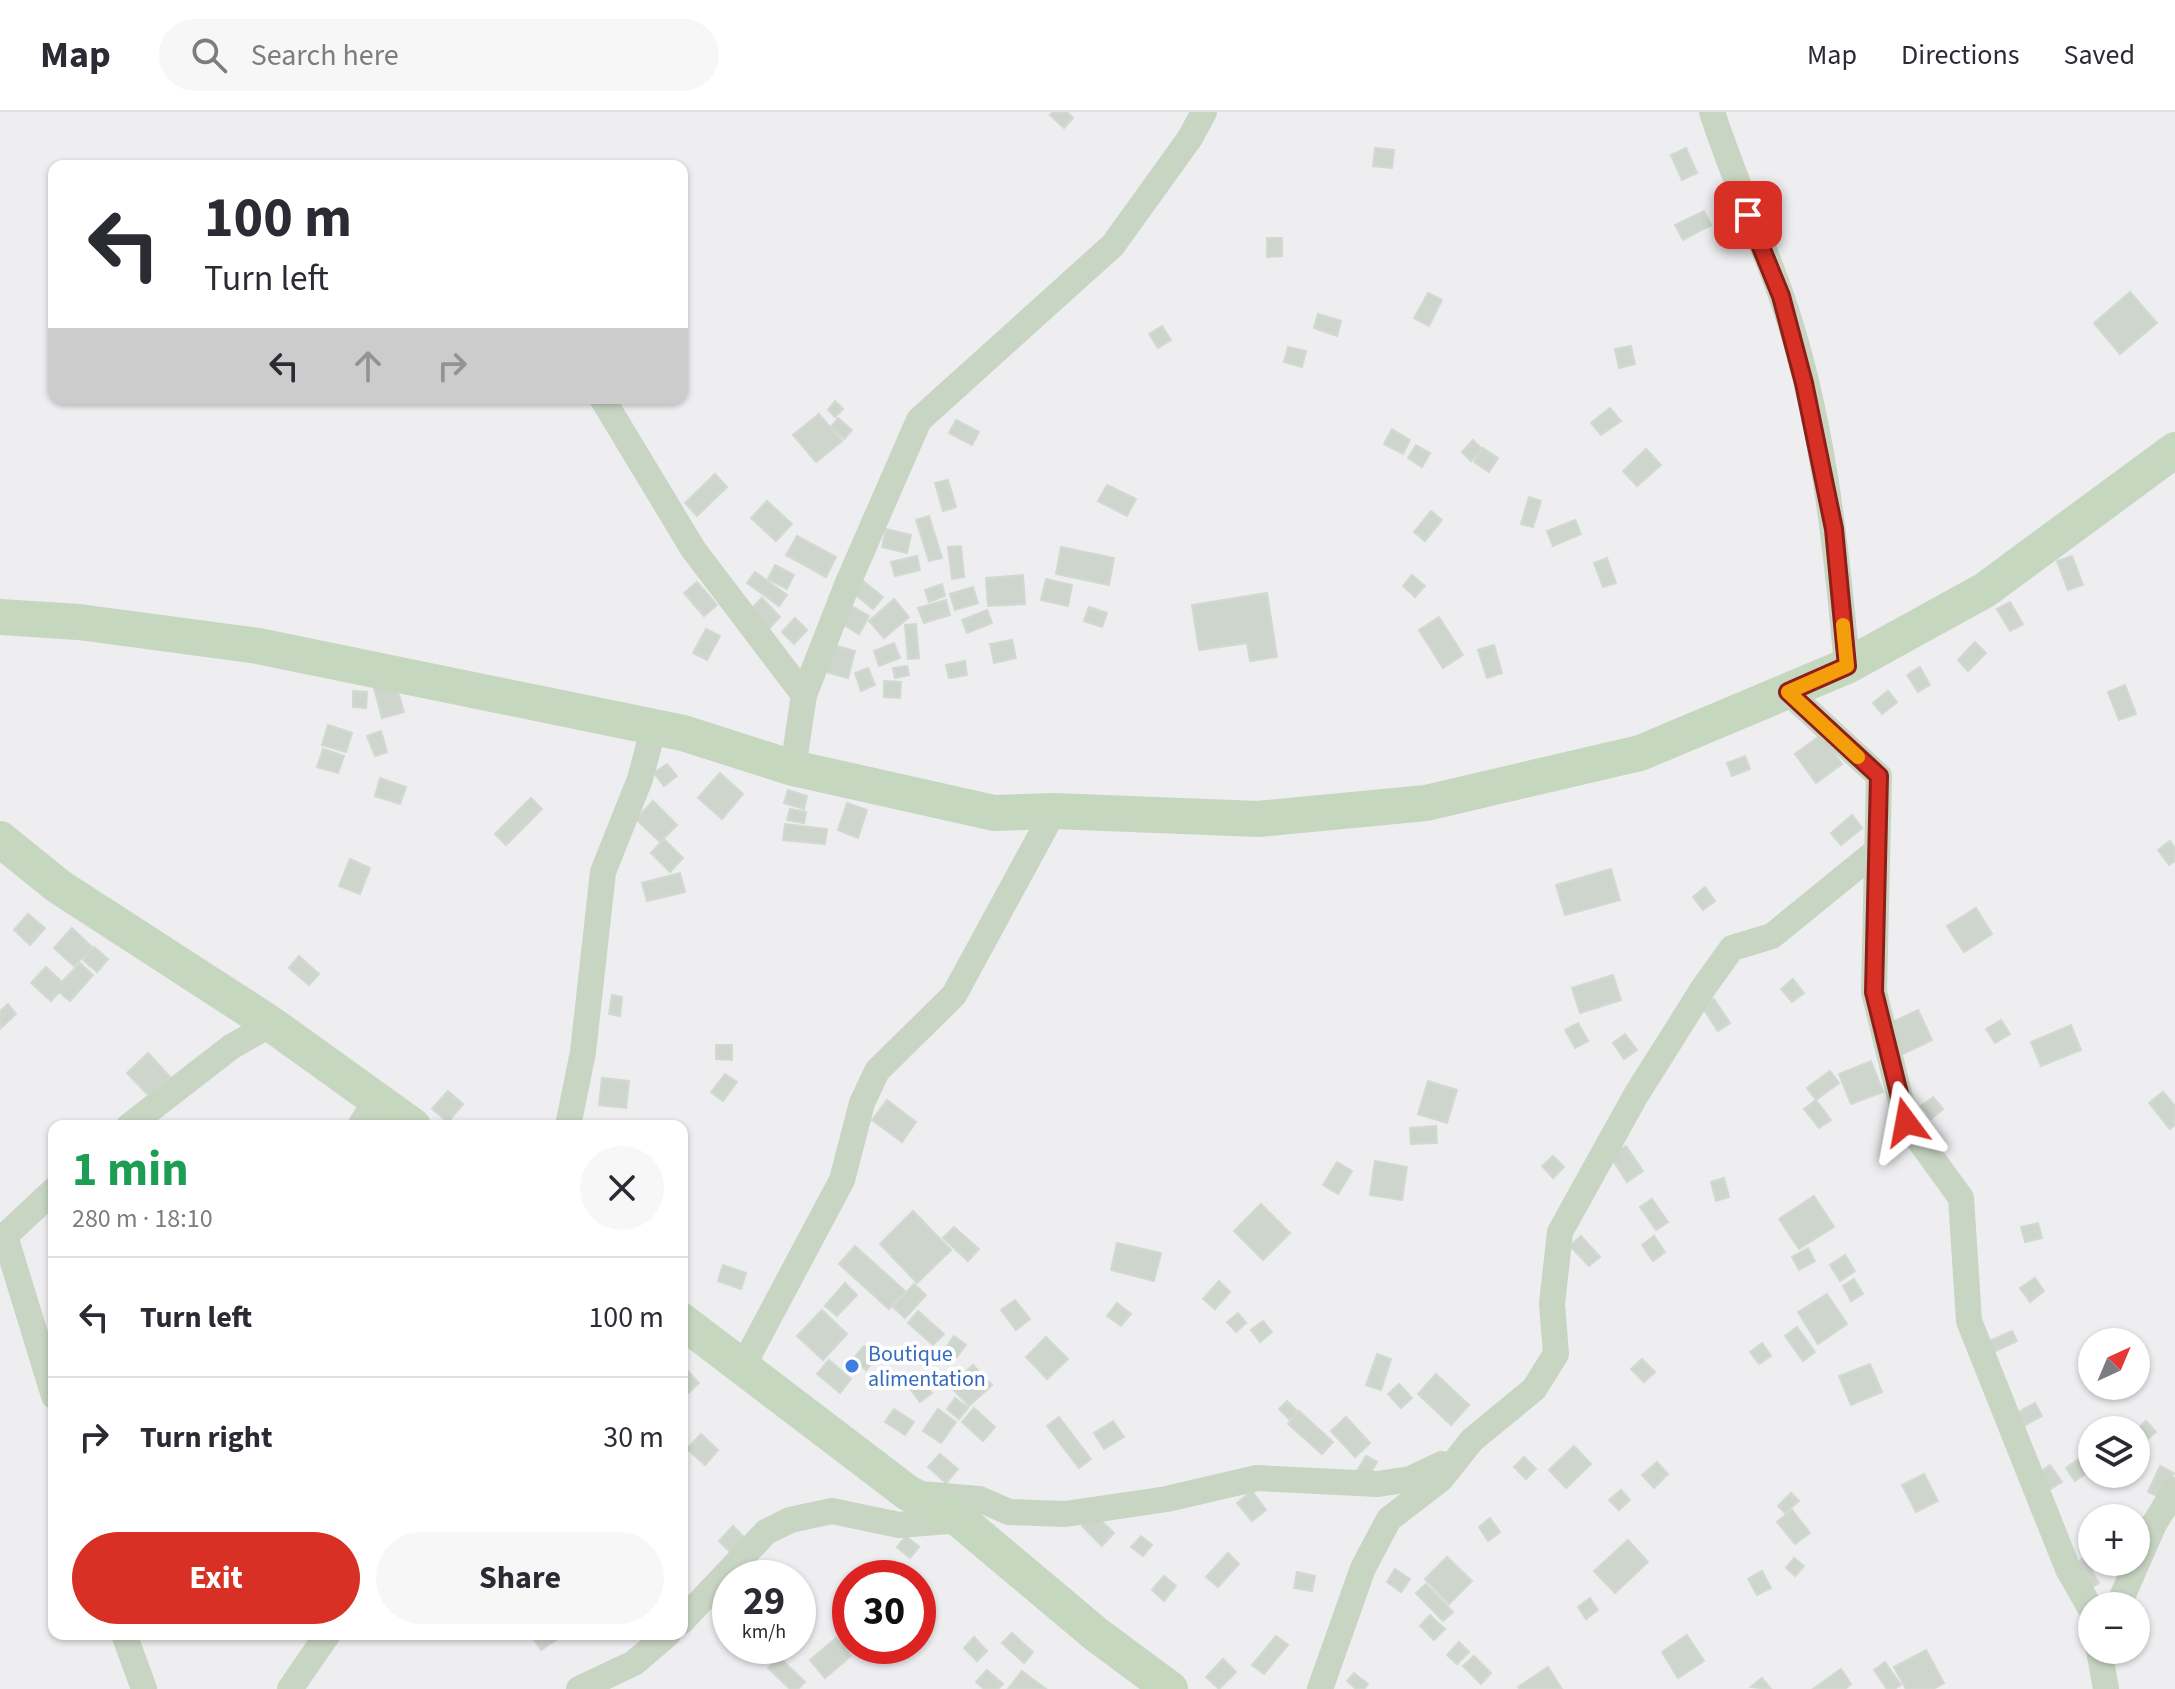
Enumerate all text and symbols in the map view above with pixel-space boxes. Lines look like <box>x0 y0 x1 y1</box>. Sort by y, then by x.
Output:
search box <box>159 19 719 91</box>
text: Map <box>40 28 111 82</box>
icon: search <box>187 33 231 77</box>
text: Search here <box>251 34 399 77</box>
text: Map <box>1807 35 1857 75</box>
text: Directions <box>1901 35 2020 75</box>
text: Saved <box>2064 35 2135 75</box>
text: 100 m <box>204 179 352 258</box>
pin <box>1714 181 1782 249</box>
icon: left <box>72 192 176 296</box>
icon: arrive <box>1726 193 1770 237</box>
text: Turn left <box>204 253 329 304</box>
icon: left <box>262 344 306 388</box>
icon: ahead <box>346 344 390 388</box>
icon: right <box>430 344 474 388</box>
position arrow <box>1864 1080 1948 1164</box>
text: 1 min <box>72 1136 189 1204</box>
button: close <box>580 1146 664 1230</box>
text: 280 m · 18:10 <box>72 1200 213 1237</box>
icon: left <box>72 1295 116 1339</box>
text: Turn left <box>140 1296 252 1339</box>
text: 100 m <box>588 1296 664 1339</box>
north arrow <box>2078 1328 2150 1400</box>
map controls <box>2078 1328 2150 1664</box>
place label: Boutique alimentation <box>868 1338 986 1395</box>
marker: Boutique alimentation <box>843 1357 861 1375</box>
icon: right <box>72 1415 116 1459</box>
text: Turn right <box>140 1416 272 1459</box>
text: 30 m <box>603 1416 664 1459</box>
button: layers <box>2078 1416 2150 1488</box>
button: + <box>2078 1504 2150 1576</box>
button: Exit <box>72 1532 360 1624</box>
button: Share <box>376 1532 664 1624</box>
speed limit sign: 30 <box>832 1560 936 1664</box>
text: 29 <box>743 1573 785 1630</box>
button: − <box>2078 1592 2150 1664</box>
text: km/h <box>742 1618 786 1646</box>

